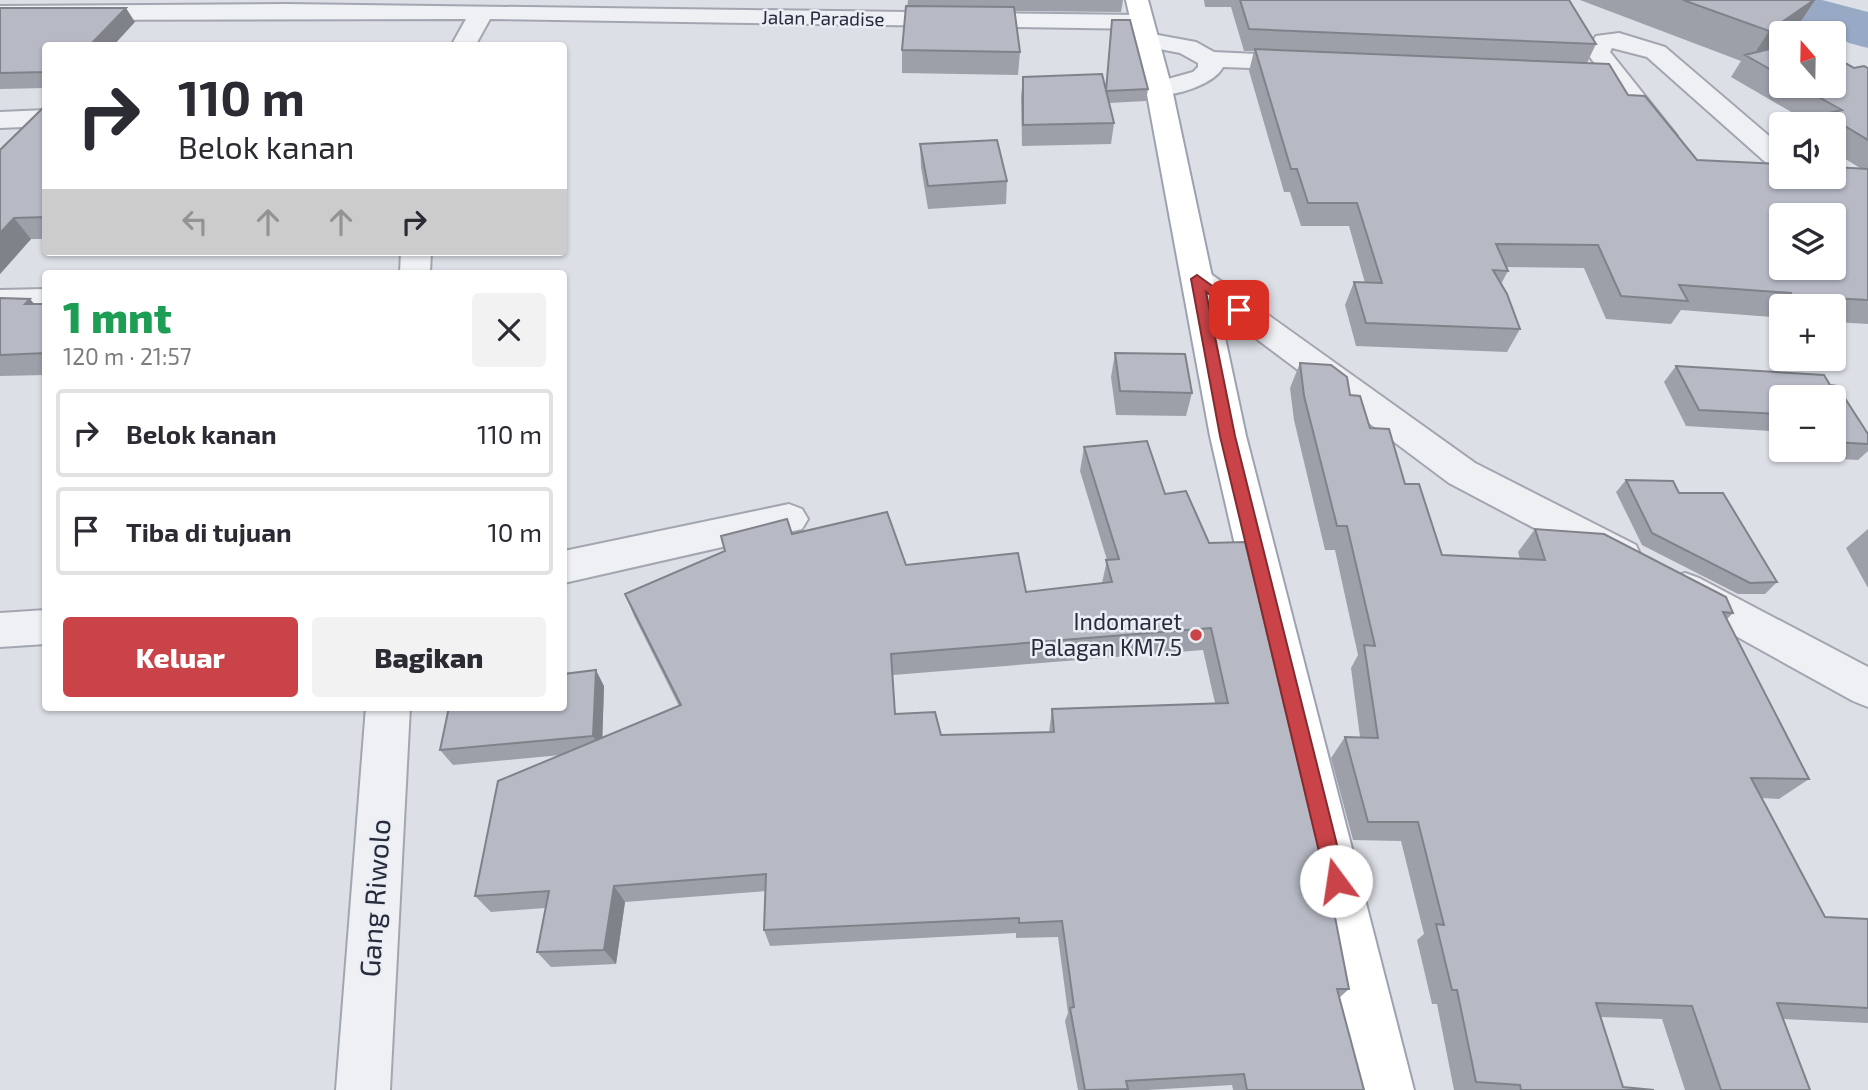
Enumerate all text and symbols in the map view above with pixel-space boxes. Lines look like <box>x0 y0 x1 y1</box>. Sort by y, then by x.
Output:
street label: Jalan Paradise <box>761 5 885 30</box>
north arrow <box>1769 21 1846 98</box>
map controls <box>1769 21 1846 462</box>
text: 110 m <box>178 67 305 126</box>
icon: right <box>63 70 154 161</box>
button: sound <box>1769 112 1846 189</box>
text: Belok kanan <box>178 127 354 165</box>
icon: left <box>176 203 214 241</box>
icon: ahead <box>249 203 287 241</box>
icon: ahead <box>322 203 360 241</box>
icon: right <box>395 203 433 241</box>
button: layers <box>1769 203 1846 280</box>
pin <box>1209 280 1269 340</box>
text: 1 mnt <box>63 291 172 341</box>
icon: arrive <box>1220 291 1258 329</box>
button: close <box>472 293 546 367</box>
button: + <box>1769 294 1846 371</box>
text: 120 m · 21:57 <box>63 342 192 370</box>
button: − <box>1769 385 1846 462</box>
icon: right <box>67 414 105 452</box>
text: Belok kanan <box>126 418 277 449</box>
text: 110 m <box>477 418 542 449</box>
icon: arrive <box>67 512 105 550</box>
text: Tiba di tujuan <box>126 516 292 547</box>
text: 10 m <box>487 516 542 547</box>
place label: Indomaret Palagan KM7.5 <box>1031 607 1182 661</box>
button: Keluar <box>63 617 298 697</box>
button: Bagikan <box>312 617 546 697</box>
marker: Indomaret Palagan KM7.5 <box>1188 627 1204 643</box>
street label: Gang Riwolo <box>352 818 396 978</box>
position arrow <box>1299 844 1373 918</box>

